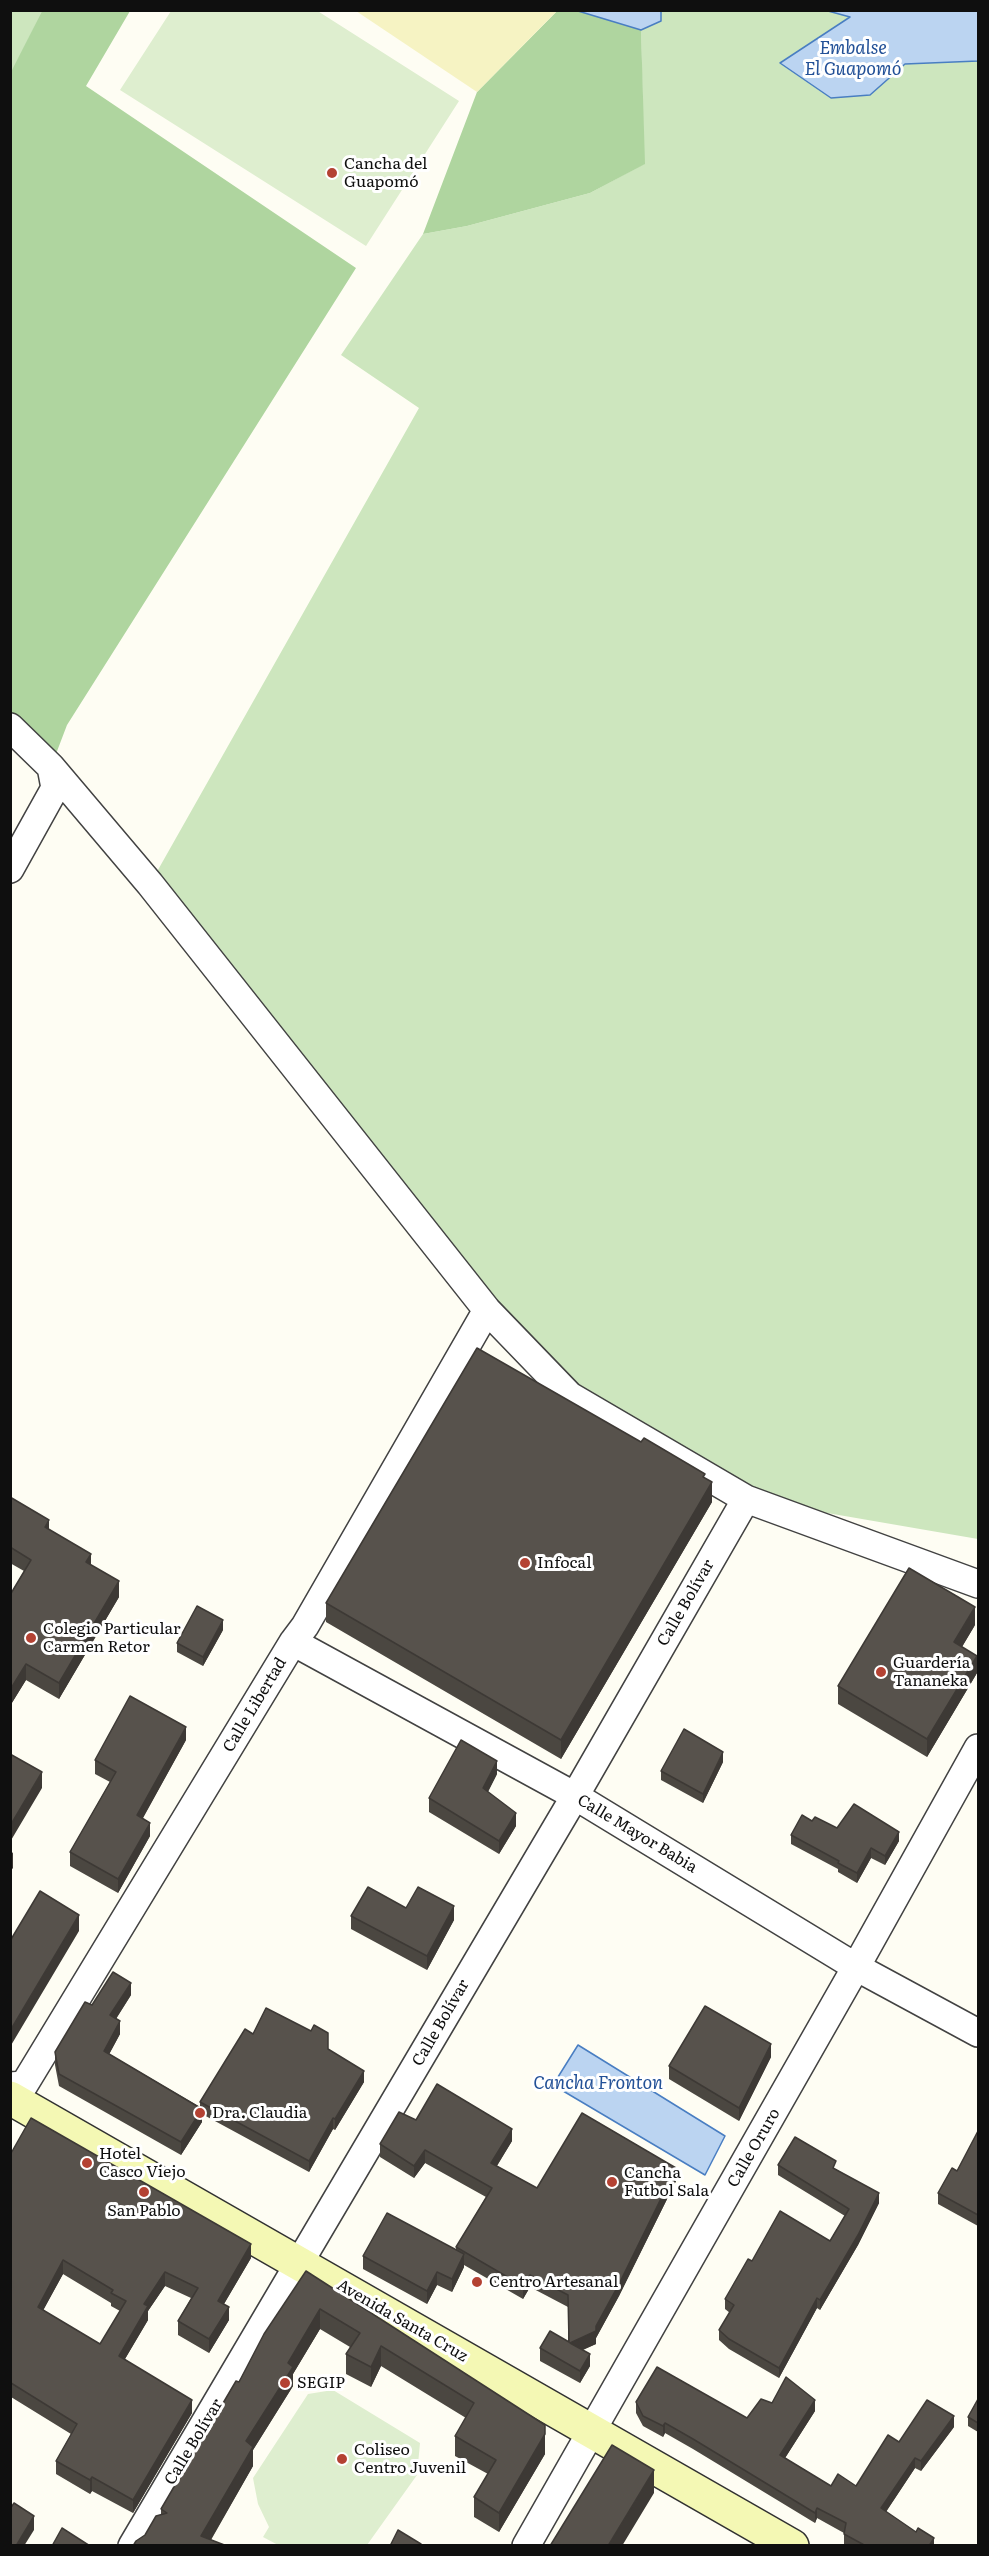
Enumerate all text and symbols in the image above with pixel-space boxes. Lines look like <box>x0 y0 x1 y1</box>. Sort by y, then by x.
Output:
water label: Embalse El Guapomó <box>804 38 902 80</box>
place label: Cancha del Guapomó <box>344 154 427 192</box>
marker: Cancha del Guapomó <box>325 166 339 180</box>
place label: Infocal <box>537 1553 592 1573</box>
marker: Infocal <box>518 1556 532 1570</box>
street label: Calle Bolívar <box>653 1556 719 1650</box>
place label: Colegio Particular Carmen Retor <box>43 1619 181 1657</box>
marker: Colegio Particular Carmen Retor <box>24 1631 38 1645</box>
place label: Guardería Tananeka <box>893 1653 970 1691</box>
street label: Calle Libertad <box>219 1654 291 1756</box>
marker: Guardería Tananeka <box>874 1665 888 1679</box>
street label: Calle Mayor Babia <box>574 1791 700 1877</box>
street label: Calle Bolívar <box>408 1976 474 2070</box>
water label: Cancha Fronton <box>533 2073 663 2095</box>
place label: Dra. Claudia <box>212 2103 307 2123</box>
street label: Calle Oruro <box>724 2105 784 2191</box>
marker: Dra. Claudia <box>193 2106 207 2120</box>
place label: Hotel Casco Viejo <box>99 2144 186 2182</box>
marker: Hotel Casco Viejo <box>80 2156 94 2170</box>
place label: Cancha Futbol Sala <box>624 2163 709 2201</box>
marker: Cancha Futbol Sala <box>605 2175 619 2189</box>
marker: San Pablo <box>137 2185 151 2199</box>
place label: San Pablo <box>107 2201 181 2221</box>
place label: Centro Artesanal <box>489 2272 618 2292</box>
marker: Centro Artesanal <box>470 2275 484 2289</box>
street label: Avenida Santa Cruz <box>333 2276 471 2366</box>
place label: SEGIP <box>297 2373 345 2393</box>
marker: SEGIP <box>278 2376 292 2390</box>
street label: Calle Bolívar <box>161 2396 227 2488</box>
place label: Coliseo Centro Juvenil <box>354 2440 466 2478</box>
marker: Coliseo Centro Juvenil <box>335 2452 349 2466</box>

